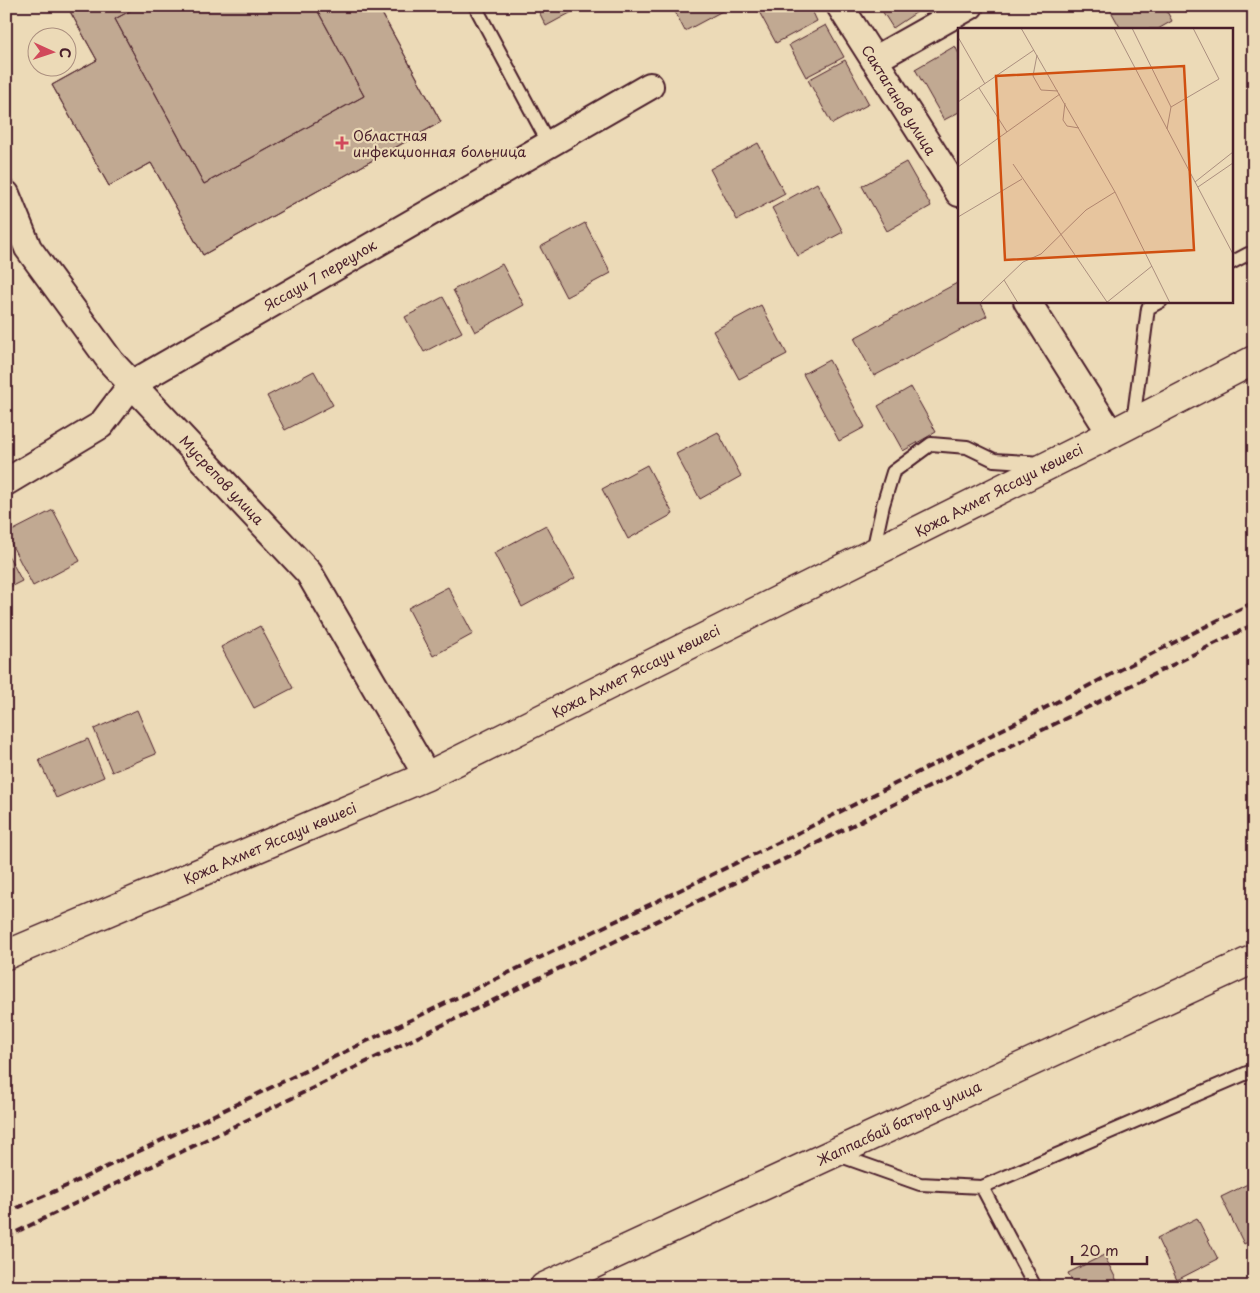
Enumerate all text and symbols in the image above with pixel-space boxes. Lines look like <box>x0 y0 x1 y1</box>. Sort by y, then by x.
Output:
north arrow <box>28 28 78 78</box>
inset map <box>958 28 1232 302</box>
street label: Сактаганов улица <box>857 41 942 159</box>
text: С <box>55 47 76 59</box>
place label: Областная инфекционная больница <box>353 125 526 162</box>
marker: Областная инфекционная больница <box>335 136 349 150</box>
street label: Яссауи 7 переулок <box>260 234 381 316</box>
street label: Мусрепов улица <box>175 431 269 530</box>
street label: Қожа Ахмет Яссауи көшесі <box>911 438 1087 542</box>
street label: Қожа Ахмет Яссауи көшесі <box>548 619 724 723</box>
street label: Қожа Ахмет Яссауи көшесі <box>180 797 360 889</box>
street label: Жаппасбай батыра улица <box>813 1076 985 1170</box>
scale bar <box>1072 1233 1148 1265</box>
text: 20 m <box>1080 1238 1119 1261</box>

